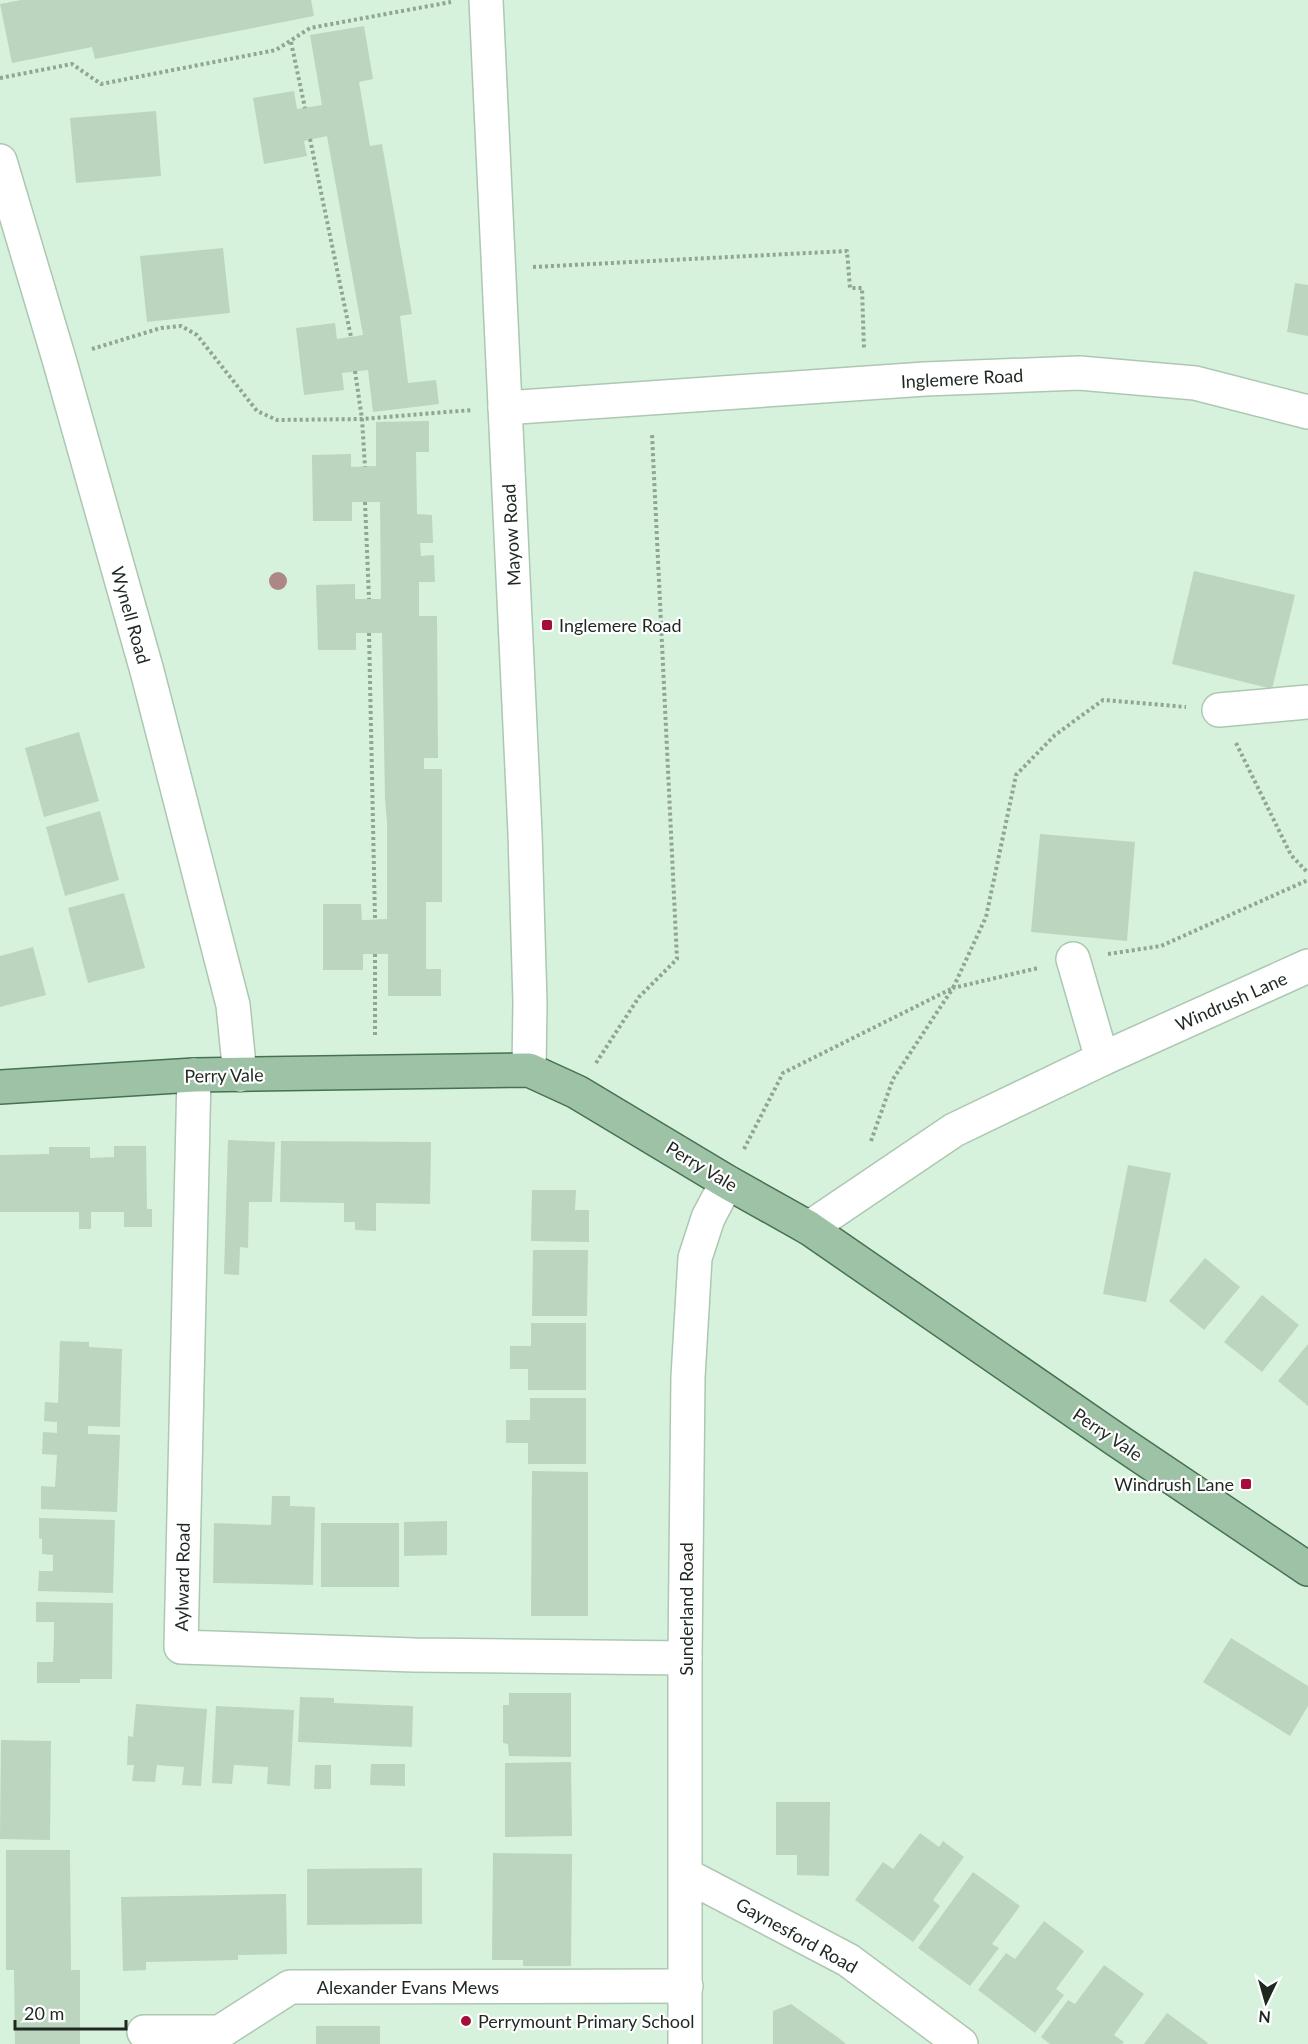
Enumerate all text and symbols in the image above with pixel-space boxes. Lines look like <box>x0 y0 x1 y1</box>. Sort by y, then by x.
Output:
street label: Inglemere Road <box>900 364 1024 392</box>
street label: Mayow Road <box>497 483 525 587</box>
street label: Wynell Road <box>107 564 155 666</box>
place label: Inglemere Road <box>559 614 682 636</box>
marker: Inglemere Road <box>540 618 554 632</box>
street label: Windrush Lane <box>1172 967 1290 1035</box>
street label: Perry Vale <box>184 1063 264 1087</box>
street label: Perry Vale <box>662 1136 742 1196</box>
street label: Perry Vale <box>1069 1403 1147 1465</box>
place label: Windrush Lane <box>1114 1473 1234 1495</box>
marker: Windrush Lane <box>1239 1477 1253 1491</box>
street label: Aylward Road <box>170 1522 194 1632</box>
street label: Sunderland Road <box>675 1542 697 1676</box>
street label: Gaynesford Road <box>732 1893 862 1977</box>
north arrow <box>1236 1972 1296 2032</box>
street label: Alexander Evans Mews <box>317 1976 499 1998</box>
scale bar <box>15 1993 126 2031</box>
text: 20 m <box>24 2002 64 2024</box>
text: N <box>1258 2007 1272 2027</box>
place label: Perrymount Primary School <box>478 2010 695 2032</box>
marker: Perrymount Primary School <box>459 2014 473 2028</box>

